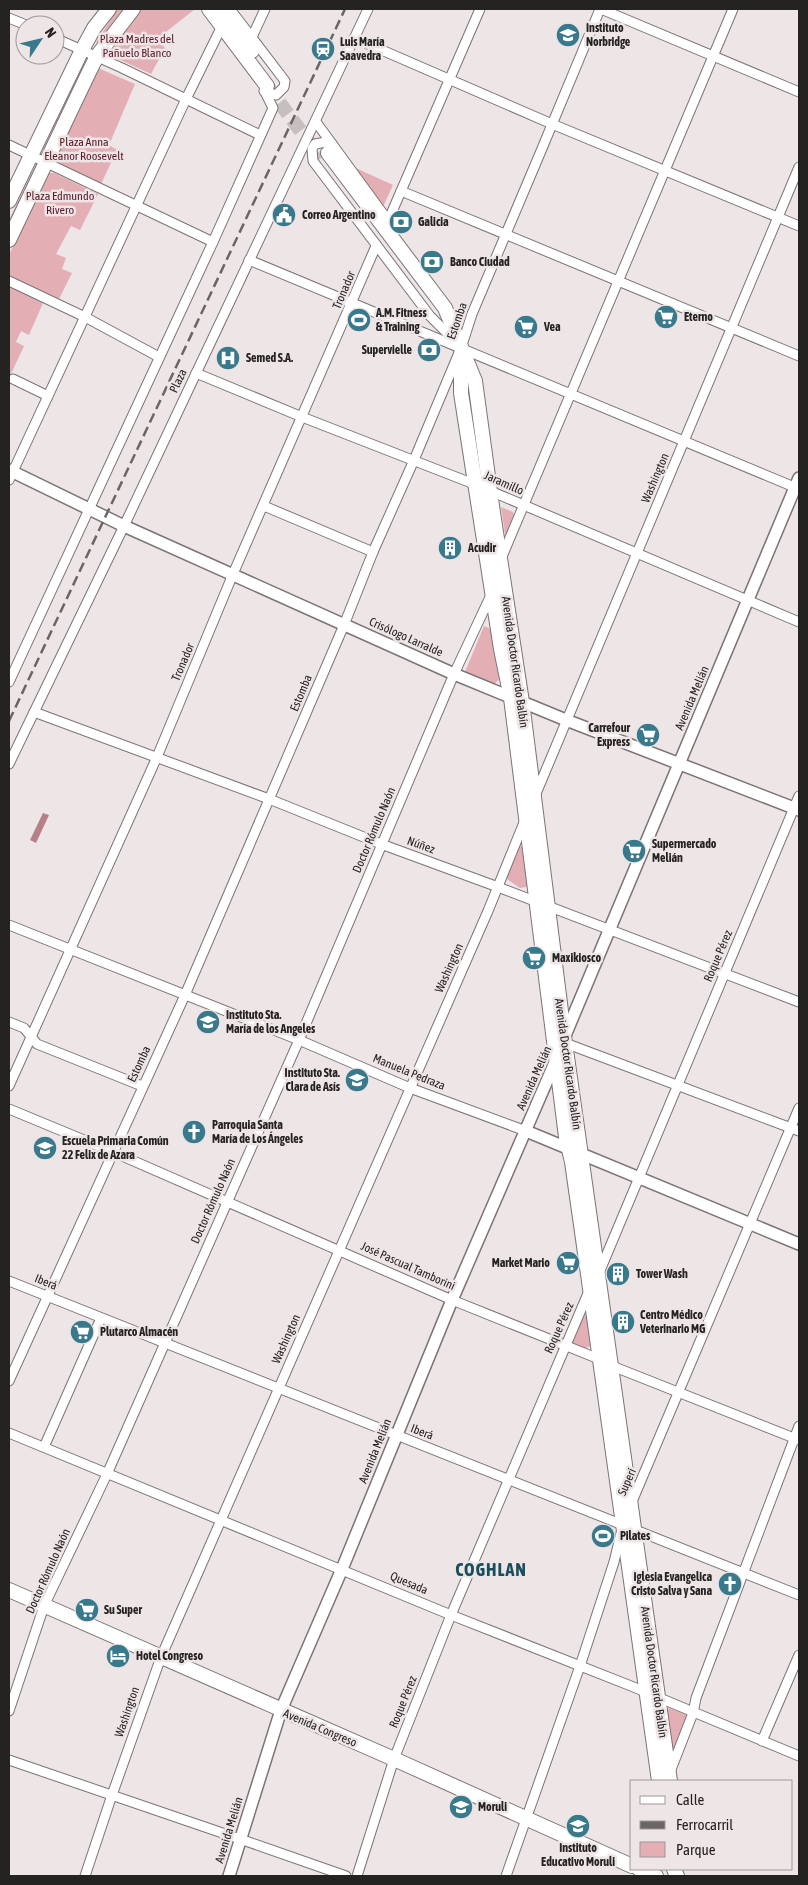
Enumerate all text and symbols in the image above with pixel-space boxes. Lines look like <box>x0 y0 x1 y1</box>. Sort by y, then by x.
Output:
north arrow <box>15 15 65 65</box>
place label: Instituto Norbridge <box>586 21 631 49</box>
school or university icon: Instituto Norbridge <box>555 22 581 48</box>
text: N <box>42 25 60 41</box>
park label: Plaza Madres del Pañuelo Blanco <box>100 32 175 60</box>
place label: Luis María Saavedra <box>340 35 385 63</box>
station icon: Luis María Saavedra <box>310 36 336 62</box>
park label: Plaza Anna Eleanor Roosevelt <box>44 135 124 163</box>
park label: Plaza Edmundo Rivero <box>26 189 95 217</box>
public building icon: Correo Argentino <box>271 202 297 228</box>
place label: Correo Argentino <box>302 208 376 222</box>
bank icon: Galicia <box>388 209 414 235</box>
place label: Galicia <box>418 215 449 229</box>
bank icon: Banco Ciudad <box>419 249 445 275</box>
place label: Banco Ciudad <box>450 255 510 269</box>
street label: Tronador <box>330 268 358 311</box>
street label: Estomba <box>444 301 470 341</box>
supermarket icon: Eterno <box>653 304 679 330</box>
place label: A.M. Fitness & Training <box>375 306 427 334</box>
sports icon: A.M. Fitness & Training <box>346 307 372 333</box>
place label: Eterno <box>684 310 713 324</box>
supermarket icon: Vea <box>513 314 539 340</box>
place label: Vea <box>543 320 561 334</box>
bank icon: Supervielle <box>416 337 442 363</box>
place label: Supervielle <box>362 343 413 357</box>
hospital icon: Semed S.A. <box>215 345 241 371</box>
place label: Semed S.A. <box>246 351 293 365</box>
street label: Plaza <box>166 367 190 395</box>
street label: Washington <box>638 451 672 505</box>
street label: Jaramillo <box>482 468 526 498</box>
building icon: Acudir <box>437 535 463 561</box>
place label: Acudir <box>467 541 497 555</box>
street label: Avenida Doctor Ricardo Balbín <box>499 595 531 729</box>
street label: Crisólogo Larralde <box>367 614 445 660</box>
street label: Tronador <box>169 640 197 683</box>
street label: Avenida Melián <box>672 664 712 732</box>
street label: Estomba <box>287 673 315 713</box>
place label: Carrefour Express <box>588 721 631 749</box>
supermarket icon: Carrefour Express <box>635 722 661 748</box>
street label: Doctor Rómulo Naón <box>350 785 398 875</box>
street label: Núñez <box>405 834 437 857</box>
place label: Supermercado Melián <box>652 837 717 865</box>
supermarket icon: Supermercado Melián <box>621 838 647 864</box>
street label: Roque Pérez <box>701 927 735 984</box>
street label: Washington <box>432 941 466 995</box>
supermarket icon: Maxikiosco <box>521 945 547 971</box>
place label: Maxikiosco <box>552 951 602 965</box>
street label: Avenida Doctor Ricardo Balbín <box>552 997 584 1131</box>
place label: Instituto Sta. María de los Angeles <box>226 1008 316 1036</box>
school or university icon: Instituto Sta. María de los Angeles <box>195 1009 221 1035</box>
street label: Estomba <box>125 1044 153 1084</box>
street label: Avenida Melián <box>514 1044 554 1112</box>
street label: Manuela Pedraza <box>371 1051 447 1093</box>
place label: Instituto Sta. Clara de Asís <box>285 1066 341 1094</box>
school or university icon: Instituto Sta. Clara de Asís <box>344 1067 370 1093</box>
place label: Parroquia Santa María de Los Ángeles <box>212 1118 304 1146</box>
church icon: Parroquia Santa María de Los Ángeles <box>181 1119 207 1145</box>
place label: Escuela Primaria Común 22 Felix de Azara <box>62 1134 169 1162</box>
school or university icon: Escuela Primaria Común 22 Felix de Azara <box>32 1135 58 1161</box>
street label: Doctor Rómulo Naón <box>188 1156 238 1246</box>
street label: José Pascual Tamborini <box>359 1239 457 1293</box>
supermarket icon: Market Mario <box>555 1250 581 1276</box>
place label: Market Mario <box>492 1256 550 1270</box>
building icon: Tower Wash <box>605 1261 631 1287</box>
place label: Tower Wash <box>636 1267 688 1281</box>
street label: Iberá <box>33 1271 59 1293</box>
street label: Roque Pérez <box>541 1300 577 1356</box>
place label: Centro Médico Veterinario MG <box>639 1308 706 1336</box>
building icon: Centro Médico Veterinario MG <box>610 1309 636 1335</box>
street label: Washington <box>269 1312 303 1366</box>
supermarket icon: Plutarco Almacén <box>69 1319 95 1345</box>
place label: Plutarco Almacén <box>100 1325 178 1339</box>
street label: Avenida Melián <box>356 1417 394 1485</box>
street label: Iberá <box>409 1421 435 1443</box>
street label: Superí <box>615 1466 639 1498</box>
sports icon: Pilates <box>590 1523 616 1549</box>
street label: Doctor Rómulo Naón <box>23 1526 73 1616</box>
place label: Pilates <box>620 1529 651 1543</box>
district label: COGHLAN <box>455 1559 527 1580</box>
street label: Quesada <box>388 1569 430 1597</box>
place label: Iglesia Evangelica Cristo Salva y Sana <box>631 1570 712 1598</box>
church icon: Iglesia Evangelica Cristo Salva y Sana <box>717 1571 743 1597</box>
supermarket icon: Su Super <box>74 1597 100 1623</box>
place label: Su Super <box>104 1603 142 1617</box>
street label: Avenida Doctor Ricardo Balbín <box>638 1605 670 1739</box>
hotel icon: Hotel Congreso <box>105 1643 131 1669</box>
place label: Hotel Congreso <box>136 1649 203 1663</box>
street label: Roque Pérez <box>386 1673 420 1730</box>
street label: Washington <box>112 1685 142 1739</box>
street label: Avenida Congreso <box>281 1706 359 1750</box>
legend <box>630 1780 793 1870</box>
text: Calle <box>676 1791 705 1808</box>
school or university icon: Moruli <box>448 1794 474 1820</box>
street label: Avenida Melián <box>212 1795 246 1865</box>
place label: Moruli <box>478 1800 507 1814</box>
school or university icon: Instituto Educativo Moruli <box>565 1813 591 1839</box>
text: Ferrocarril <box>676 1816 733 1833</box>
place label: Instituto Educativo Moruli <box>541 1841 615 1869</box>
text: Parque <box>676 1841 716 1858</box>

